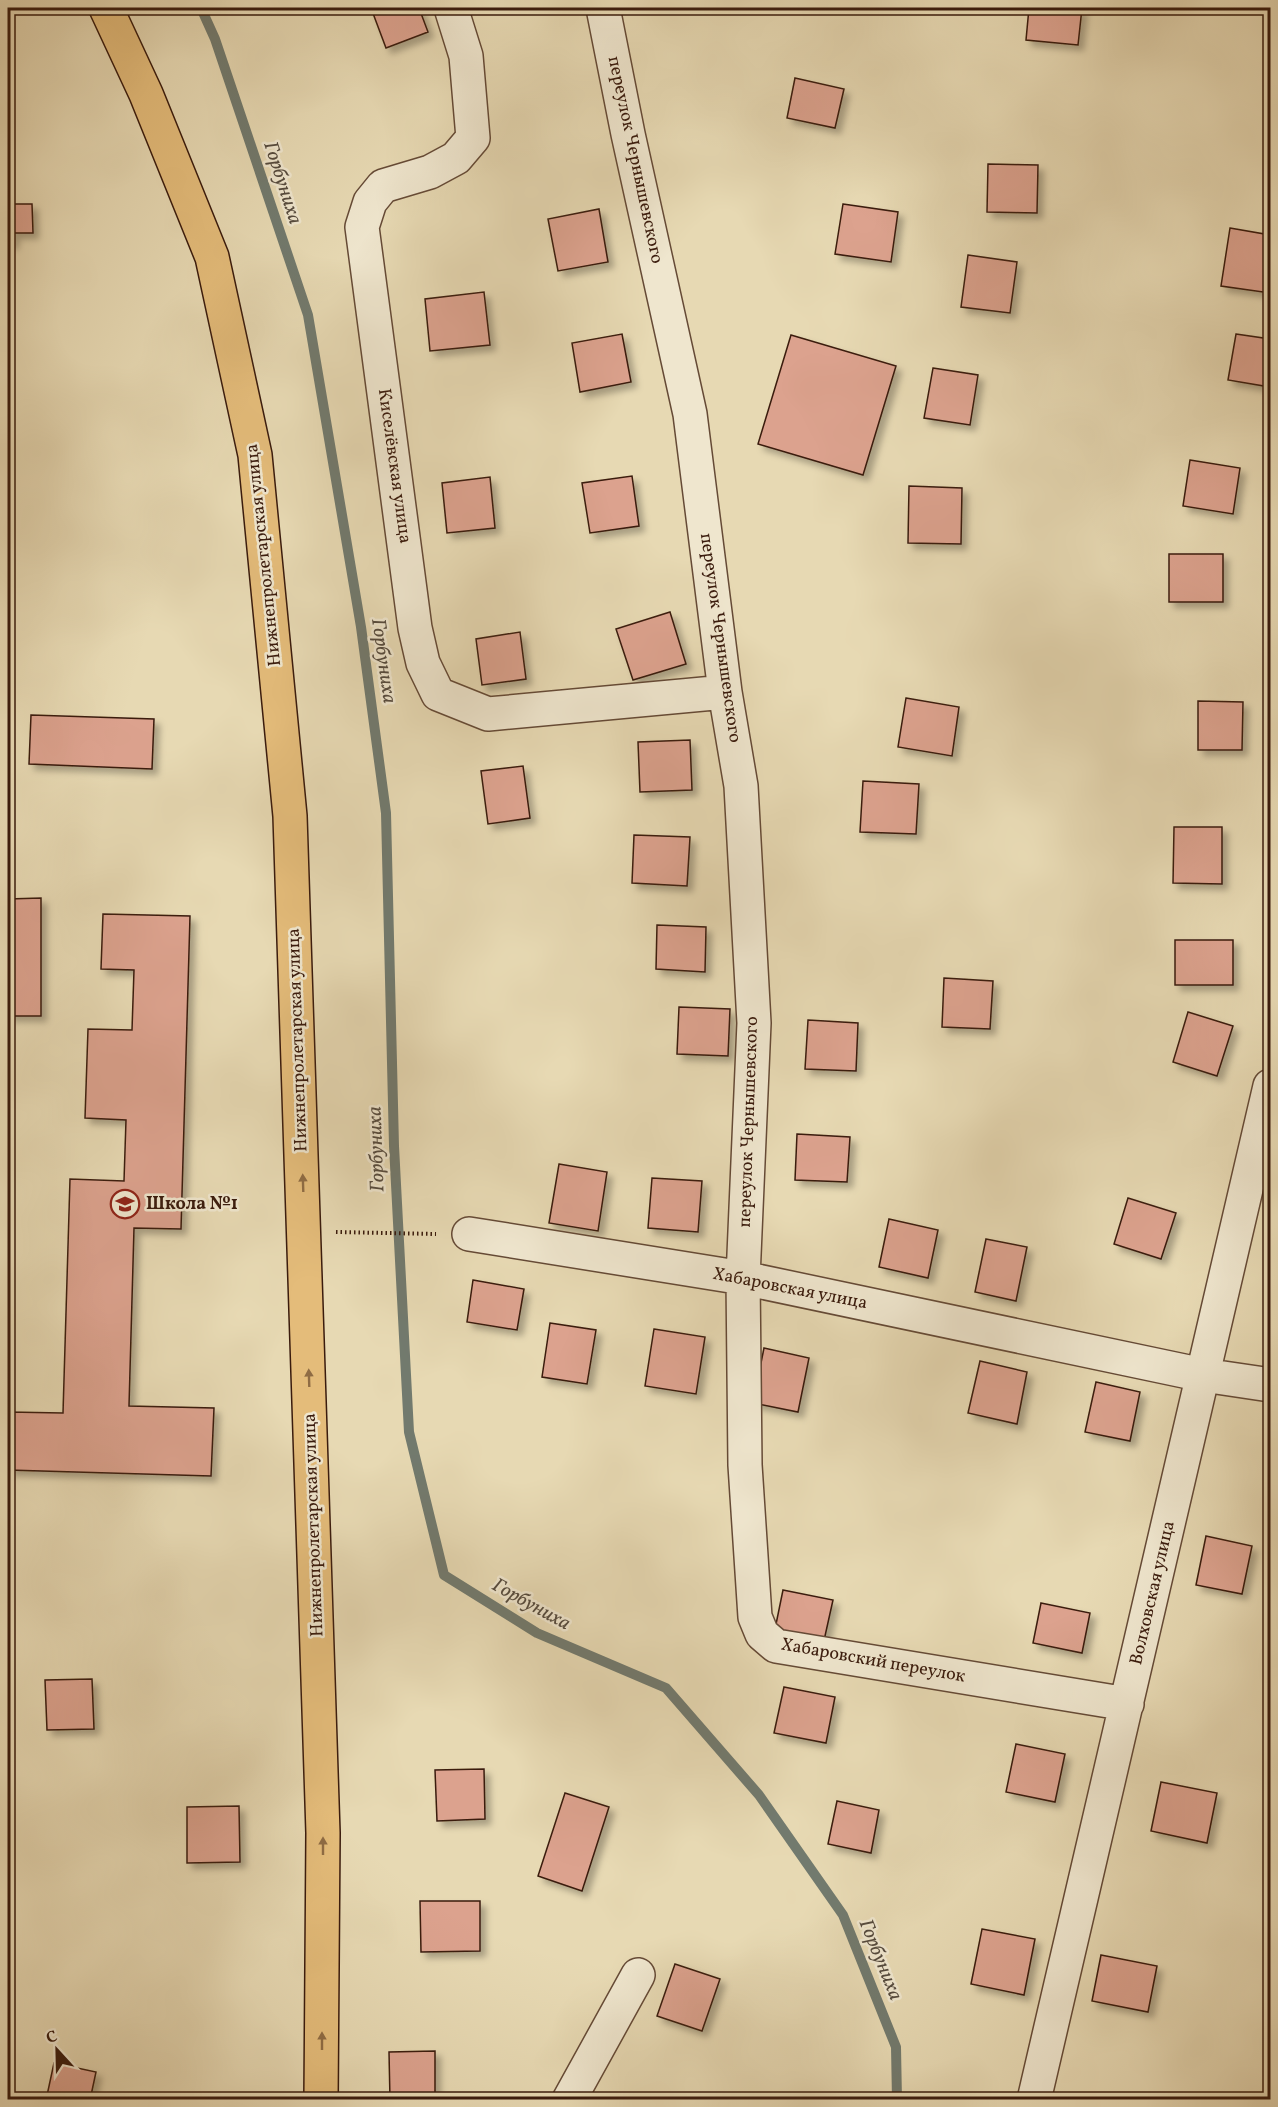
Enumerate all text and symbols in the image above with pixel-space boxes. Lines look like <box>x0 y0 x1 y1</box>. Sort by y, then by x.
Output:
street label: переулок Чернышевского <box>601 54 669 266</box>
water label: Горбуниха <box>255 138 309 228</box>
street label: Киселёвская улица <box>371 387 417 545</box>
street label: Нижнепролетарская улица <box>240 442 288 668</box>
street label: переулок Чернышевского <box>693 532 747 744</box>
water label: Горбуниха <box>363 617 403 705</box>
street label: Нижнепролетарская улица <box>282 928 314 1152</box>
street label: переулок Чернышевского <box>733 1016 765 1228</box>
water label: Горбуниха <box>362 1106 392 1192</box>
one-way arrow <box>299 1174 308 1193</box>
school or university icon: Школа №1 <box>109 1188 141 1220</box>
place label: Школа №1 <box>146 1192 238 1217</box>
street label: Хабаровская улица <box>711 1262 870 1316</box>
one-way arrow <box>305 1369 314 1388</box>
street label: Нижнепролетарская улица <box>298 1413 330 1637</box>
street label: Волховская улица <box>1124 1518 1182 1668</box>
water label: Горбуниха <box>487 1572 575 1638</box>
street label: Хабаровский переулок <box>779 1632 968 1690</box>
one-way arrow <box>318 1837 328 1856</box>
water label: Горбуниха <box>851 1915 909 2005</box>
north arrow <box>27 2020 87 2080</box>
text: С <box>43 2026 61 2050</box>
one-way arrow <box>317 2032 326 2051</box>

